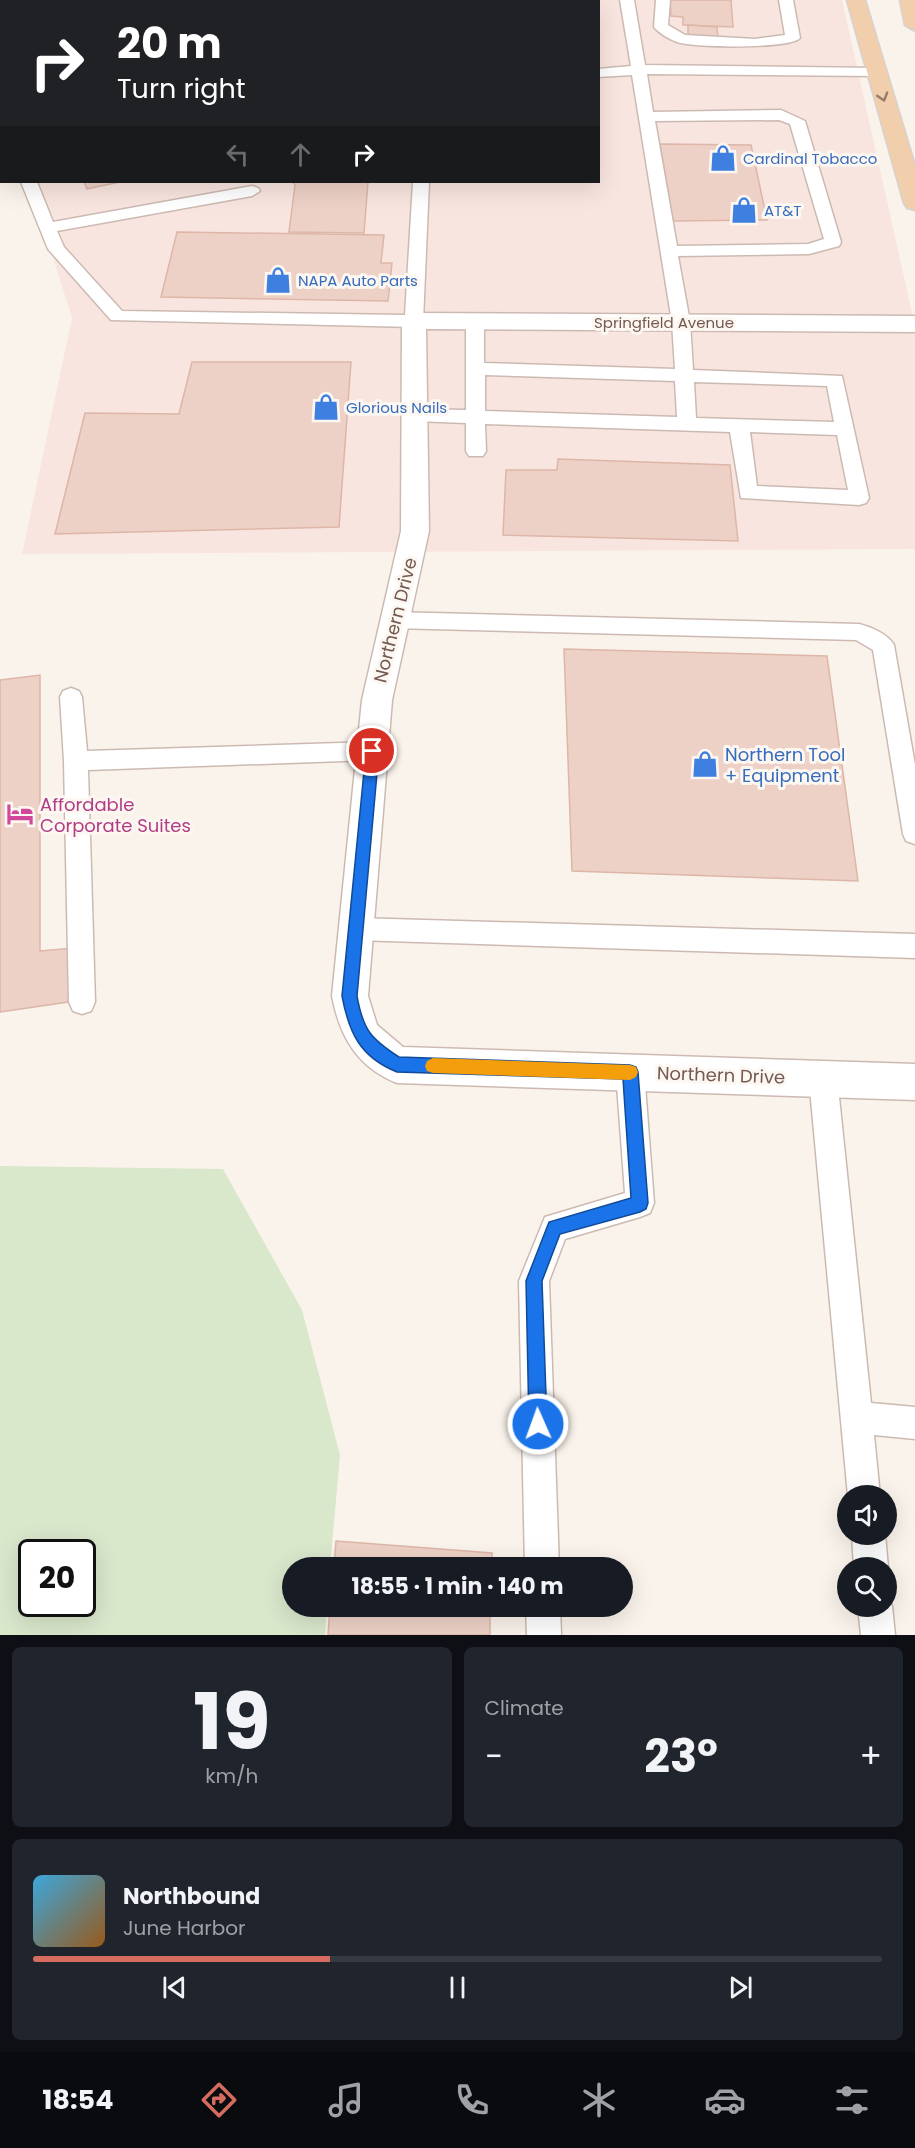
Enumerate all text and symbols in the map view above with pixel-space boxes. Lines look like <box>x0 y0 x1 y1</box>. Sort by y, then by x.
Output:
text: 20 m <box>117 14 222 73</box>
icon: right <box>18 24 96 102</box>
text: Turn right <box>117 70 246 107</box>
one-way arrow <box>876 91 888 102</box>
icon: left <box>221 138 254 171</box>
icon: ahead <box>284 138 317 171</box>
icon: right <box>347 138 380 171</box>
shop icon: Cardinal Tobacco <box>708 143 738 173</box>
place label: Cardinal Tobacco <box>743 148 877 169</box>
shop icon: AT&T <box>729 195 759 225</box>
place label: AT&T <box>764 200 801 221</box>
shop icon: NAPA Auto Parts <box>263 265 293 295</box>
place label: NAPA Auto Parts <box>298 270 418 291</box>
street label: Springfield Avenue <box>594 312 734 333</box>
shop icon: Glorious Nails <box>311 392 341 422</box>
place label: Glorious Nails <box>346 397 447 418</box>
street label: Northern Drive <box>367 555 423 685</box>
pin <box>346 725 397 776</box>
icon: arrive <box>355 734 388 767</box>
place label: Northern Tool + Equipment <box>725 742 845 788</box>
shop icon: Northern Tool + Equipment <box>690 749 720 779</box>
place label: Affordable Corporate Suites <box>40 792 191 838</box>
hotel icon: Affordable Corporate Suites <box>5 799 35 829</box>
street label: Northern Drive <box>656 1060 786 1090</box>
position arrow <box>506 1392 570 1456</box>
map controls <box>837 1485 897 1617</box>
button: sound <box>837 1485 897 1545</box>
speed limit sign: 20 <box>18 1539 96 1617</box>
button: search <box>837 1557 897 1617</box>
text: 18:55 · 1 min · 140 m <box>351 1571 564 1602</box>
text: 19 <box>193 1667 270 1776</box>
text: Climate <box>485 1694 564 1722</box>
text: 23° <box>644 1725 718 1788</box>
text: − <box>485 1733 503 1780</box>
text: + <box>859 1733 882 1780</box>
text: km/h <box>205 1762 258 1790</box>
text: Northbound <box>123 1881 260 1912</box>
text: June Harbor <box>123 1914 246 1942</box>
icon: previous <box>158 1971 191 2004</box>
icon: pause <box>441 1971 474 2004</box>
icon: next <box>724 1971 757 2004</box>
icon: directions <box>198 2079 240 2121</box>
icon: music <box>325 2079 367 2121</box>
icon: phone <box>451 2079 493 2121</box>
icon: climate <box>578 2079 620 2121</box>
icon: car <box>704 2079 746 2121</box>
icon: filters <box>831 2079 873 2121</box>
text: 18:54 <box>42 2081 113 2118</box>

